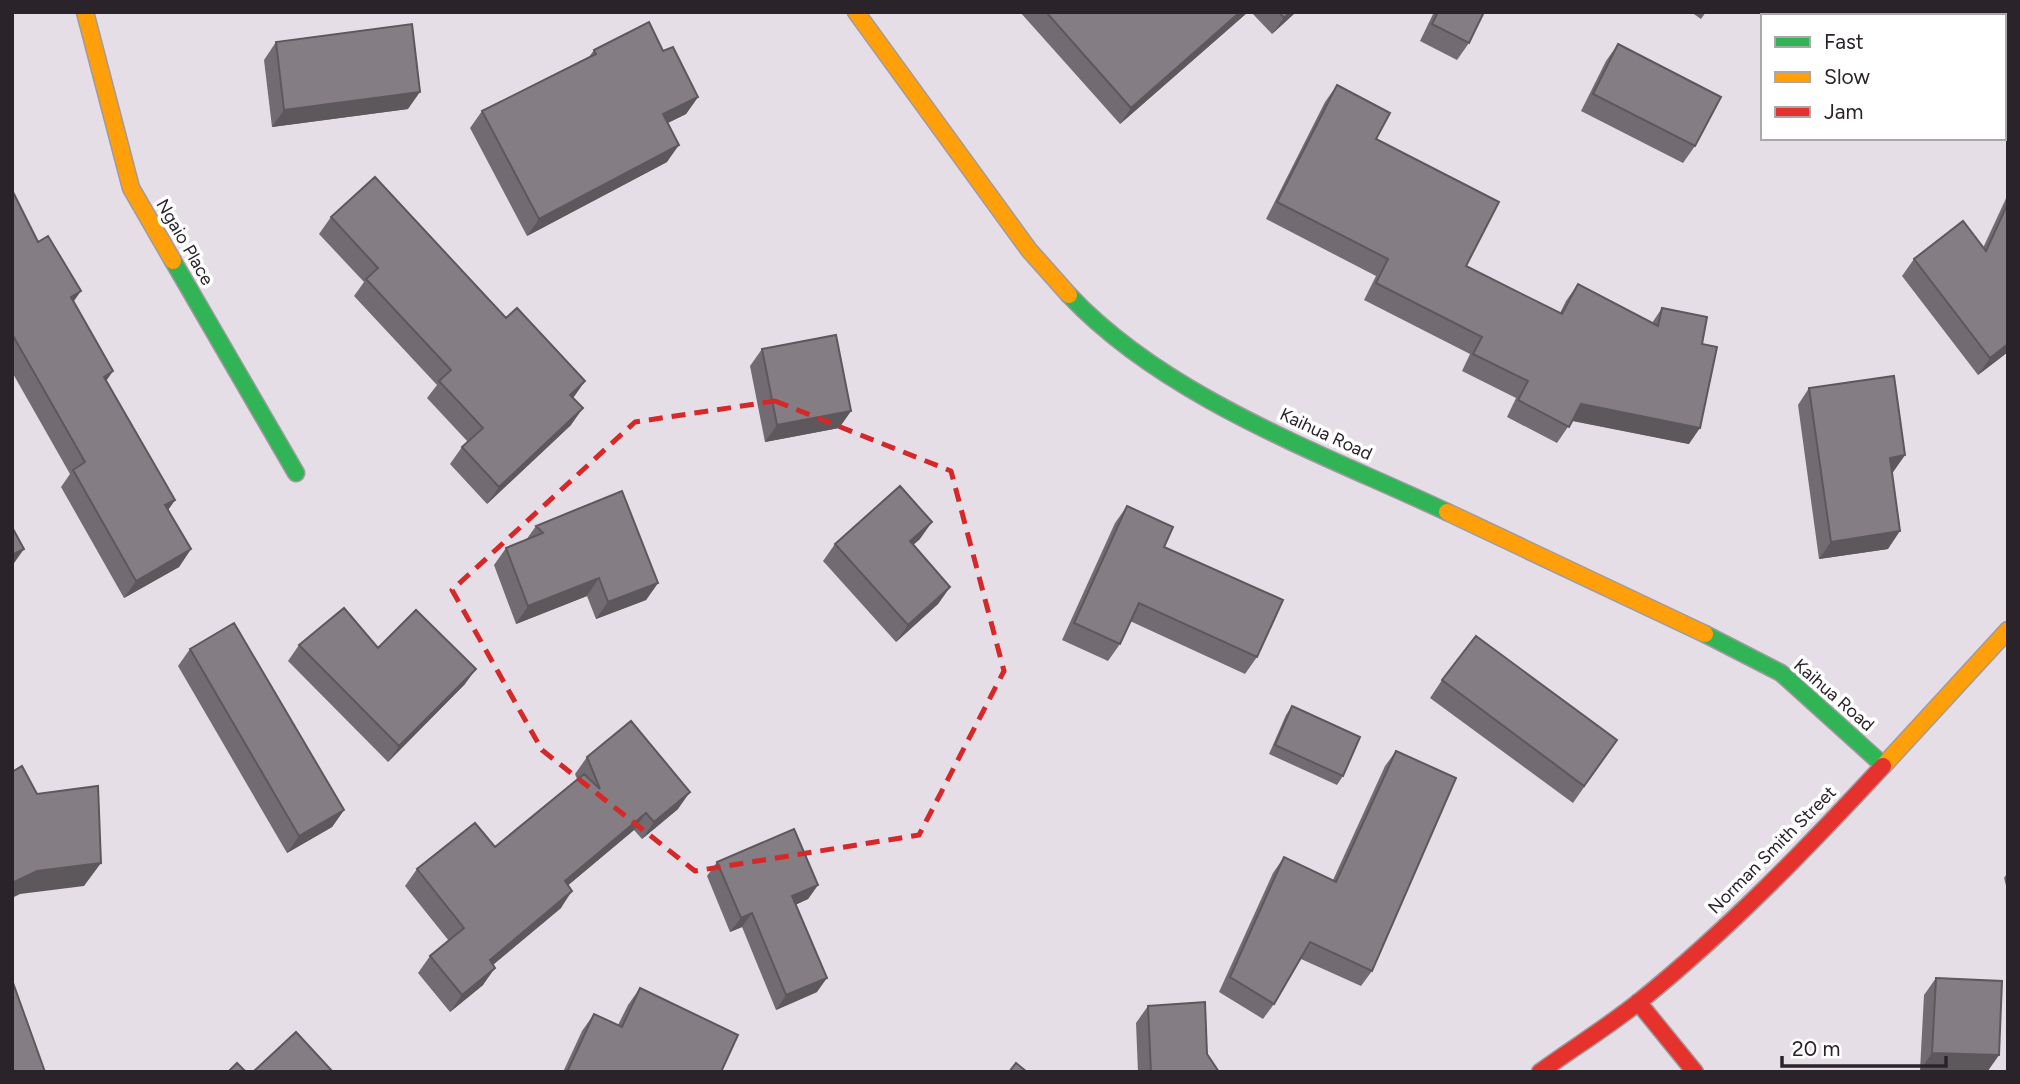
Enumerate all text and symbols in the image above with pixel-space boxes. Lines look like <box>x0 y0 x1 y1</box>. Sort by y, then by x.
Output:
legend <box>1761 14 2006 140</box>
text: Fast <box>1824 29 1864 54</box>
text: Slow <box>1824 64 1870 89</box>
text: Jam <box>1824 99 1863 124</box>
street label: Ngaio Place <box>152 195 219 289</box>
street label: Kaihua Road <box>1276 403 1376 465</box>
street label: Kaihua Road <box>1789 654 1879 736</box>
street label: Norman Smith Street <box>1704 781 1841 918</box>
scale bar <box>1782 1024 1946 1068</box>
text: 20 m <box>1792 1036 1840 1061</box>

